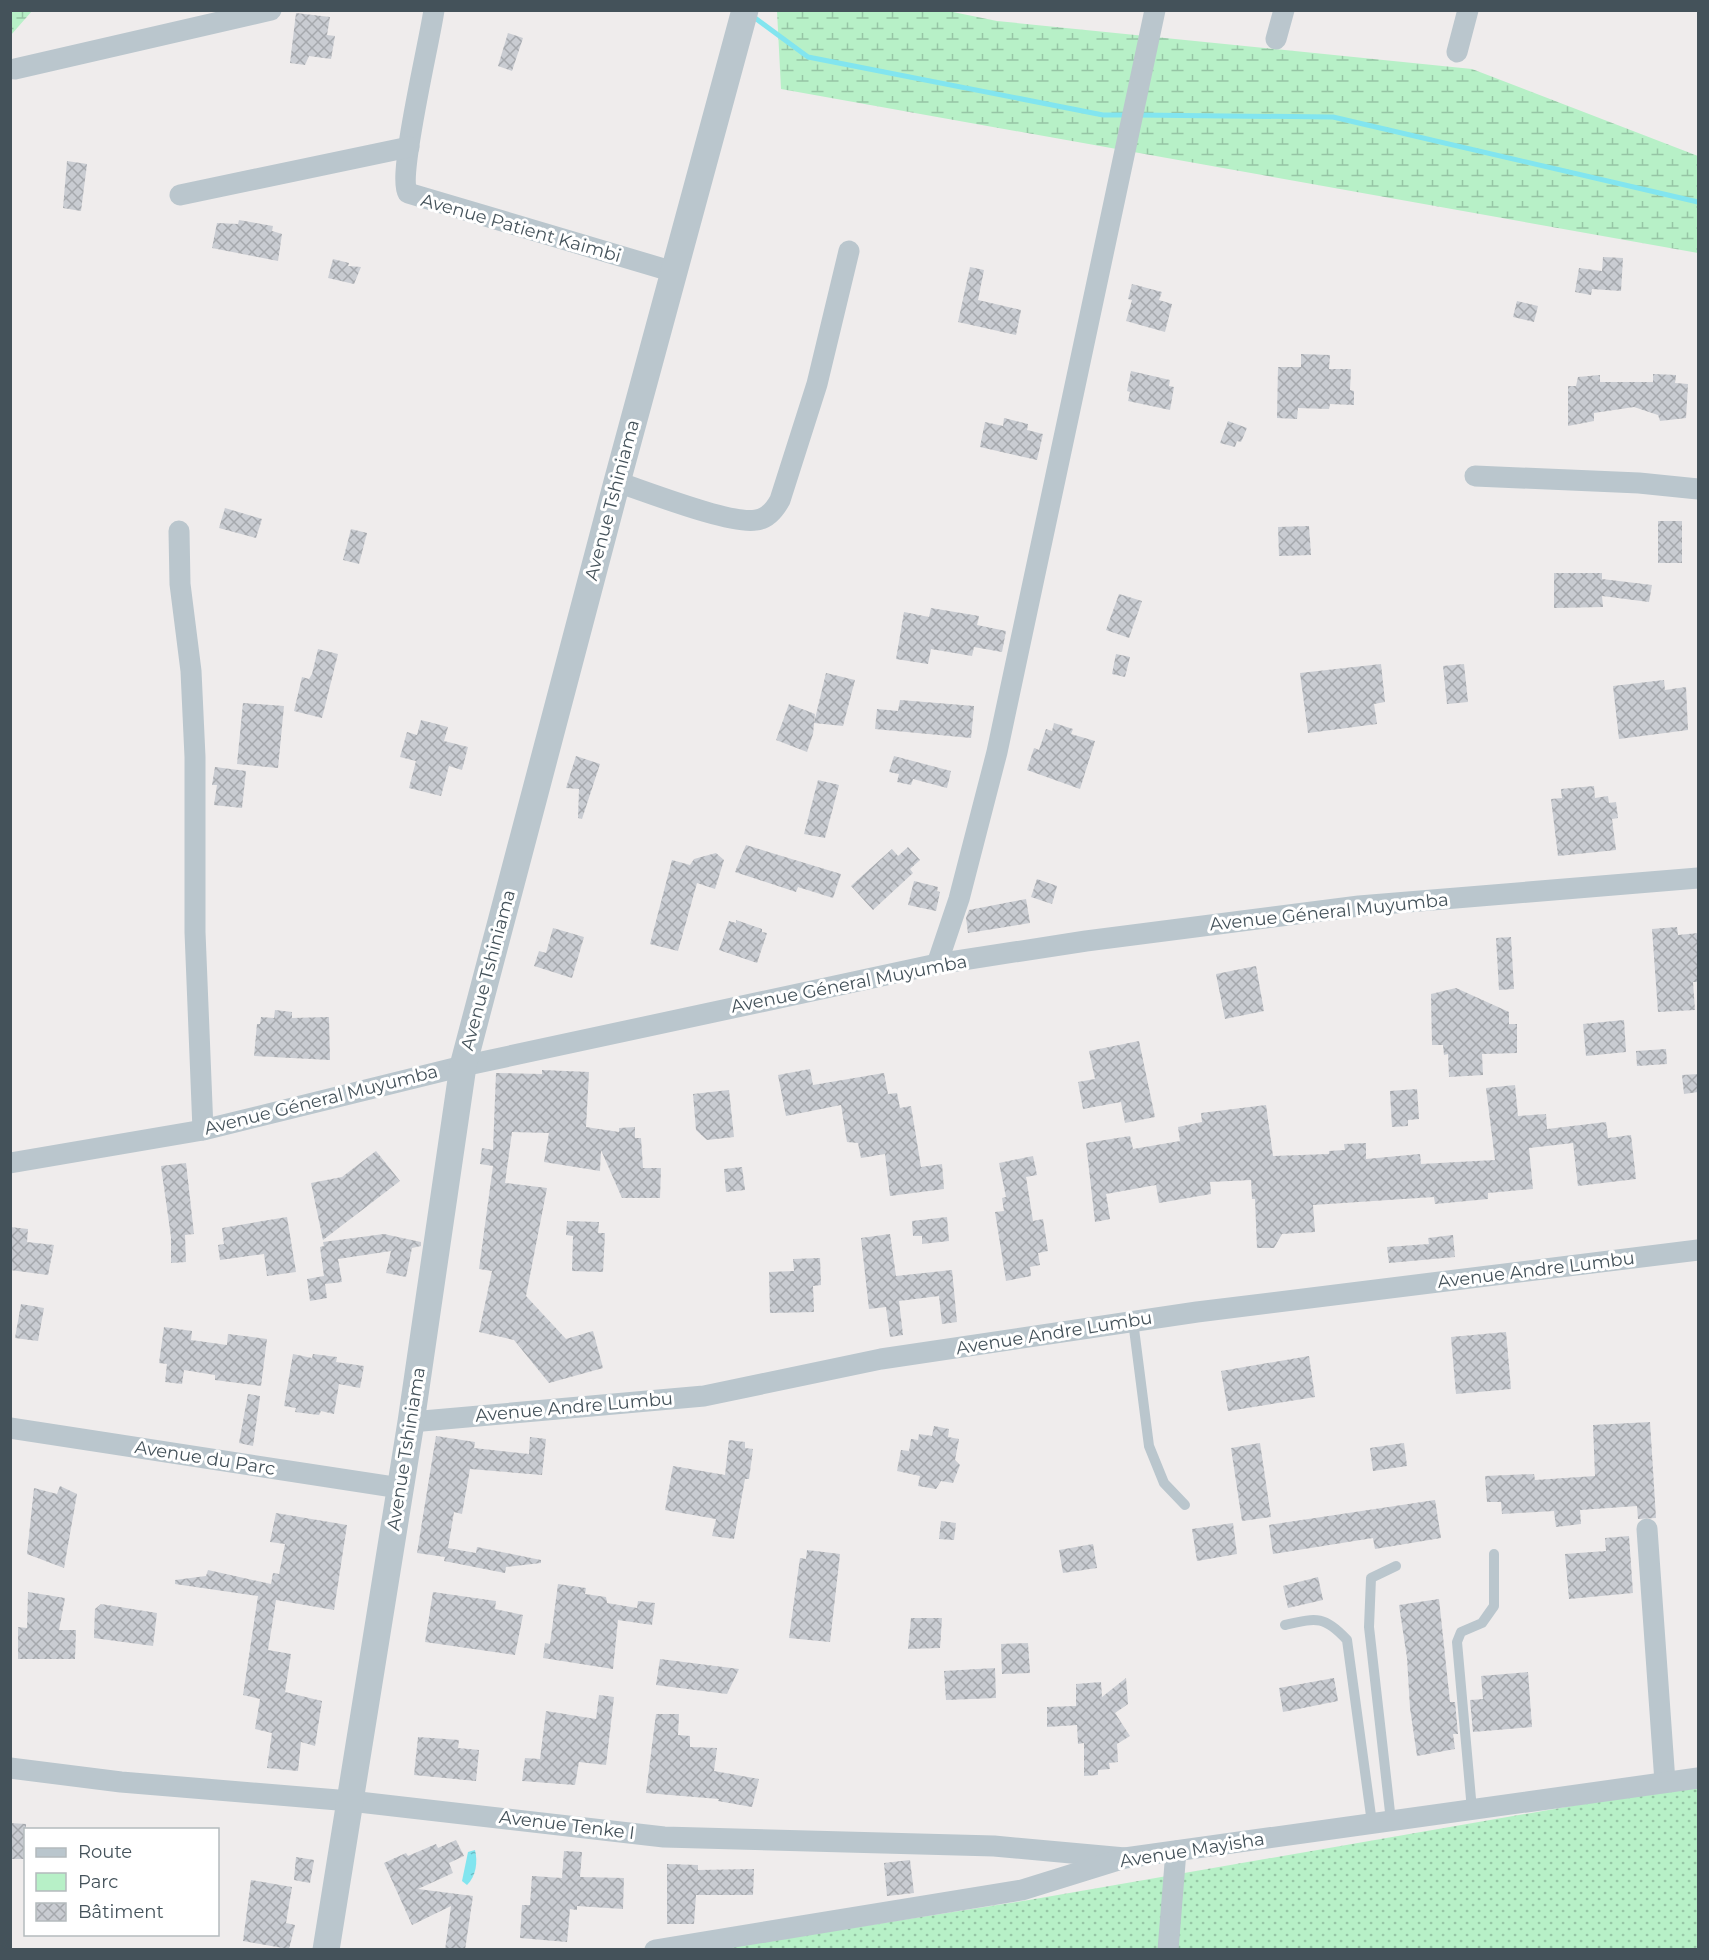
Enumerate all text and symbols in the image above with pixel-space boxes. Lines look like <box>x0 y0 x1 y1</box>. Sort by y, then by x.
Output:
street label: Avenue Patient Kaimbi <box>418 189 624 267</box>
street label: Avenue Tshiniama <box>580 417 644 583</box>
street label: Avenue Tshiniama <box>456 887 520 1053</box>
street label: Avenue Géneral Muyumba <box>1208 889 1450 935</box>
street label: Avenue Géneral Muyumba <box>729 950 969 1018</box>
street label: Avenue Géneral Muyumba <box>202 1060 440 1140</box>
street label: Avenue Andre Lumbu <box>1436 1247 1636 1293</box>
street label: Avenue Andre Lumbu <box>954 1307 1154 1359</box>
street label: Avenue Tshiniama <box>382 1366 430 1532</box>
street label: Avenue Andre Lumbu <box>474 1387 674 1427</box>
street label: Avenue du Parc <box>133 1436 277 1480</box>
street label: Avenue Tenke I <box>498 1806 636 1844</box>
legend <box>24 1828 219 1936</box>
street label: Avenue Mayisha <box>1118 1828 1266 1872</box>
text: Route <box>78 1841 132 1863</box>
text: Parc <box>78 1871 118 1893</box>
text: Bâtiment <box>78 1901 164 1923</box>

